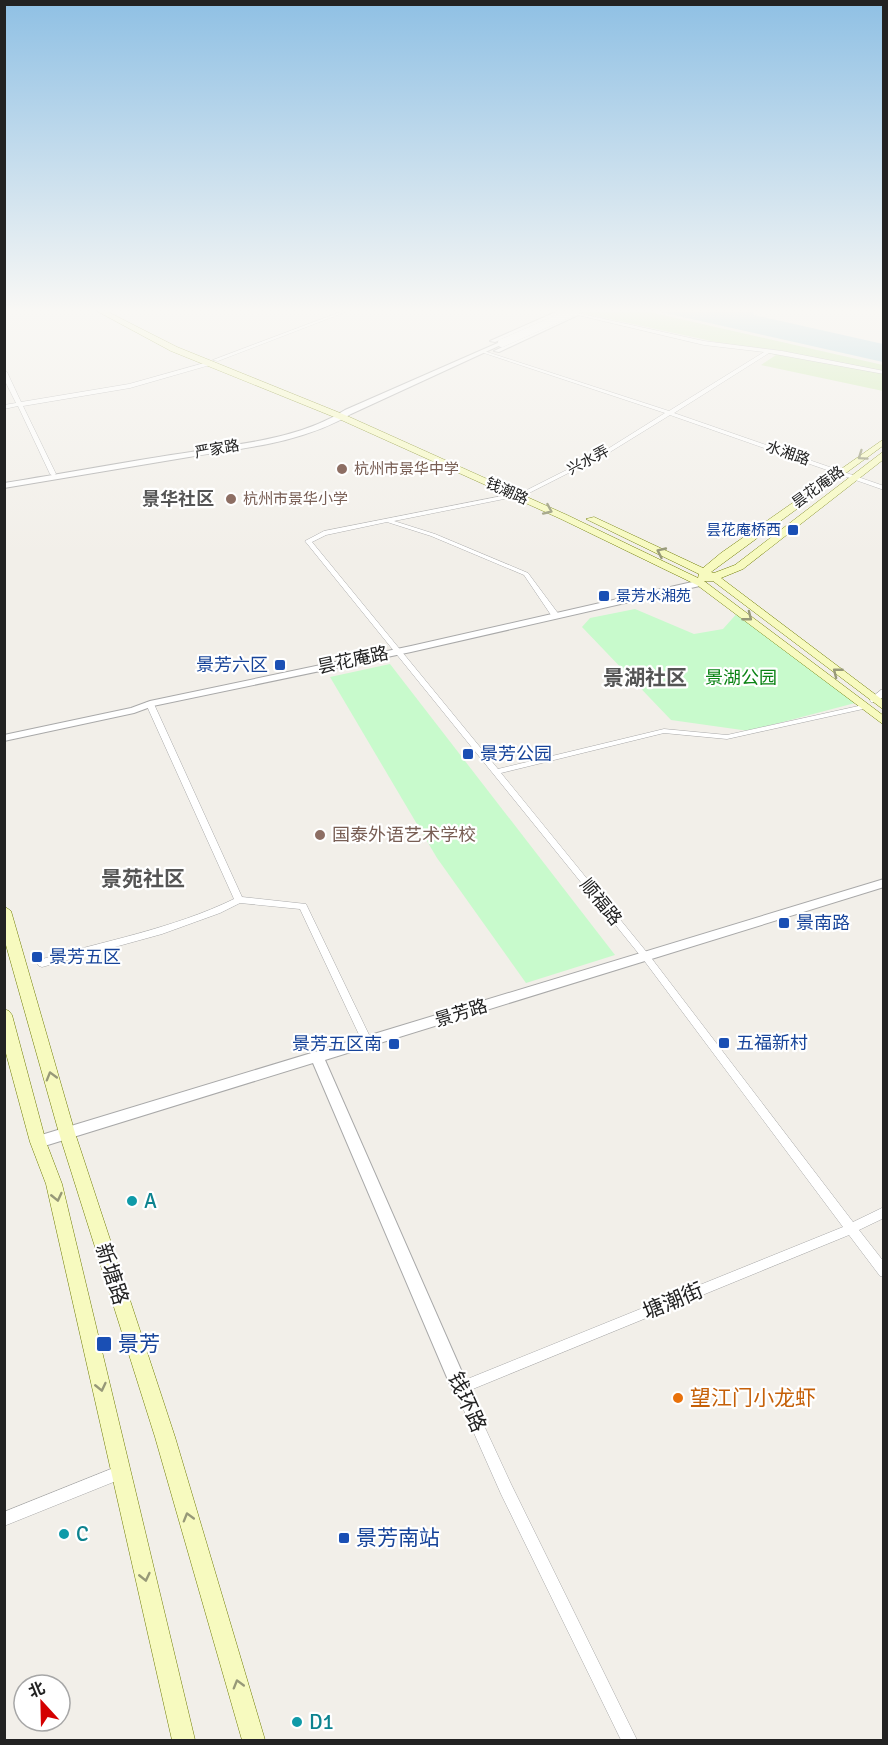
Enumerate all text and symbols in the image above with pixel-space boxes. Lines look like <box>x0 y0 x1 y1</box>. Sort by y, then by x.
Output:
street label: 严家路 <box>193 436 241 462</box>
street label: 水湘路 <box>764 437 812 469</box>
street label: 兴水弄 <box>564 441 612 479</box>
one-way arrow <box>857 449 868 460</box>
place label: 杭州市景华中学 <box>354 460 459 478</box>
marker: 杭州市景华中学 <box>335 462 349 476</box>
street label: 昙花庵路 <box>788 462 848 512</box>
street label: 钱潮路 <box>483 474 531 508</box>
district label: 景华社区 <box>142 488 214 510</box>
place label: 杭州市景华小学 <box>243 490 348 508</box>
marker: 杭州市景华小学 <box>224 492 238 506</box>
one-way arrow <box>542 502 553 514</box>
place label: 昙花庵桥西 <box>706 521 781 539</box>
marker: 昙花庵桥西 <box>786 523 800 537</box>
one-way arrow <box>657 547 668 559</box>
place label: 景芳水湘苑 <box>616 587 691 605</box>
marker: 景芳水湘苑 <box>597 589 611 603</box>
one-way arrow <box>741 610 752 621</box>
street label: 昙花庵路 <box>315 642 391 678</box>
place label: 景芳六区 <box>196 654 268 676</box>
marker: 景芳六区 <box>273 658 287 672</box>
district label: 景湖社区 <box>603 665 687 691</box>
park label: 景湖公园 <box>705 667 777 689</box>
one-way arrow <box>833 668 844 679</box>
place label: 景芳公园 <box>480 743 552 765</box>
marker: 景芳公园 <box>461 747 475 761</box>
place label: 国泰外语艺术学校 <box>332 824 476 846</box>
marker: 国泰外语艺术学校 <box>313 828 327 842</box>
district label: 景苑社区 <box>101 866 185 892</box>
street label: 顺福路 <box>575 874 627 930</box>
place label: 景南路 <box>796 912 850 934</box>
marker: 景南路 <box>777 916 791 930</box>
place label: 景芳五区 <box>49 946 121 968</box>
marker: 景芳五区 <box>30 950 44 964</box>
street label: 景芳路 <box>432 995 490 1031</box>
place label: 五福新村 <box>736 1032 808 1054</box>
place label: 景芳五区南 <box>292 1033 382 1055</box>
marker: 五福新村 <box>717 1036 731 1050</box>
marker: 景芳五区南 <box>387 1037 401 1051</box>
one-way arrow <box>46 1071 58 1082</box>
place label: A <box>144 1188 157 1214</box>
one-way arrow <box>50 1192 63 1202</box>
marker: A <box>125 1194 139 1208</box>
street label: 新塘路 <box>90 1240 134 1308</box>
street label: 塘潮街 <box>639 1277 707 1325</box>
place label: 景芳 <box>118 1331 160 1357</box>
marker: 景芳 <box>95 1335 113 1353</box>
street label: 钱环路 <box>442 1368 492 1436</box>
one-way arrow <box>94 1382 107 1392</box>
place label: 望江门小龙虾 <box>690 1385 816 1411</box>
marker: 望江门小龙虾 <box>671 1391 685 1405</box>
one-way arrow <box>183 1512 195 1523</box>
place label: C <box>76 1521 89 1547</box>
place label: 景芳南站 <box>356 1525 440 1551</box>
marker: C <box>57 1527 71 1541</box>
marker: 景芳南站 <box>337 1531 351 1545</box>
one-way arrow <box>138 1571 151 1581</box>
north arrow <box>12 1673 72 1733</box>
text: 北 <box>26 1678 48 1702</box>
one-way arrow <box>233 1679 245 1690</box>
place label: D1 <box>309 1709 334 1735</box>
marker: D1 <box>290 1715 304 1729</box>

